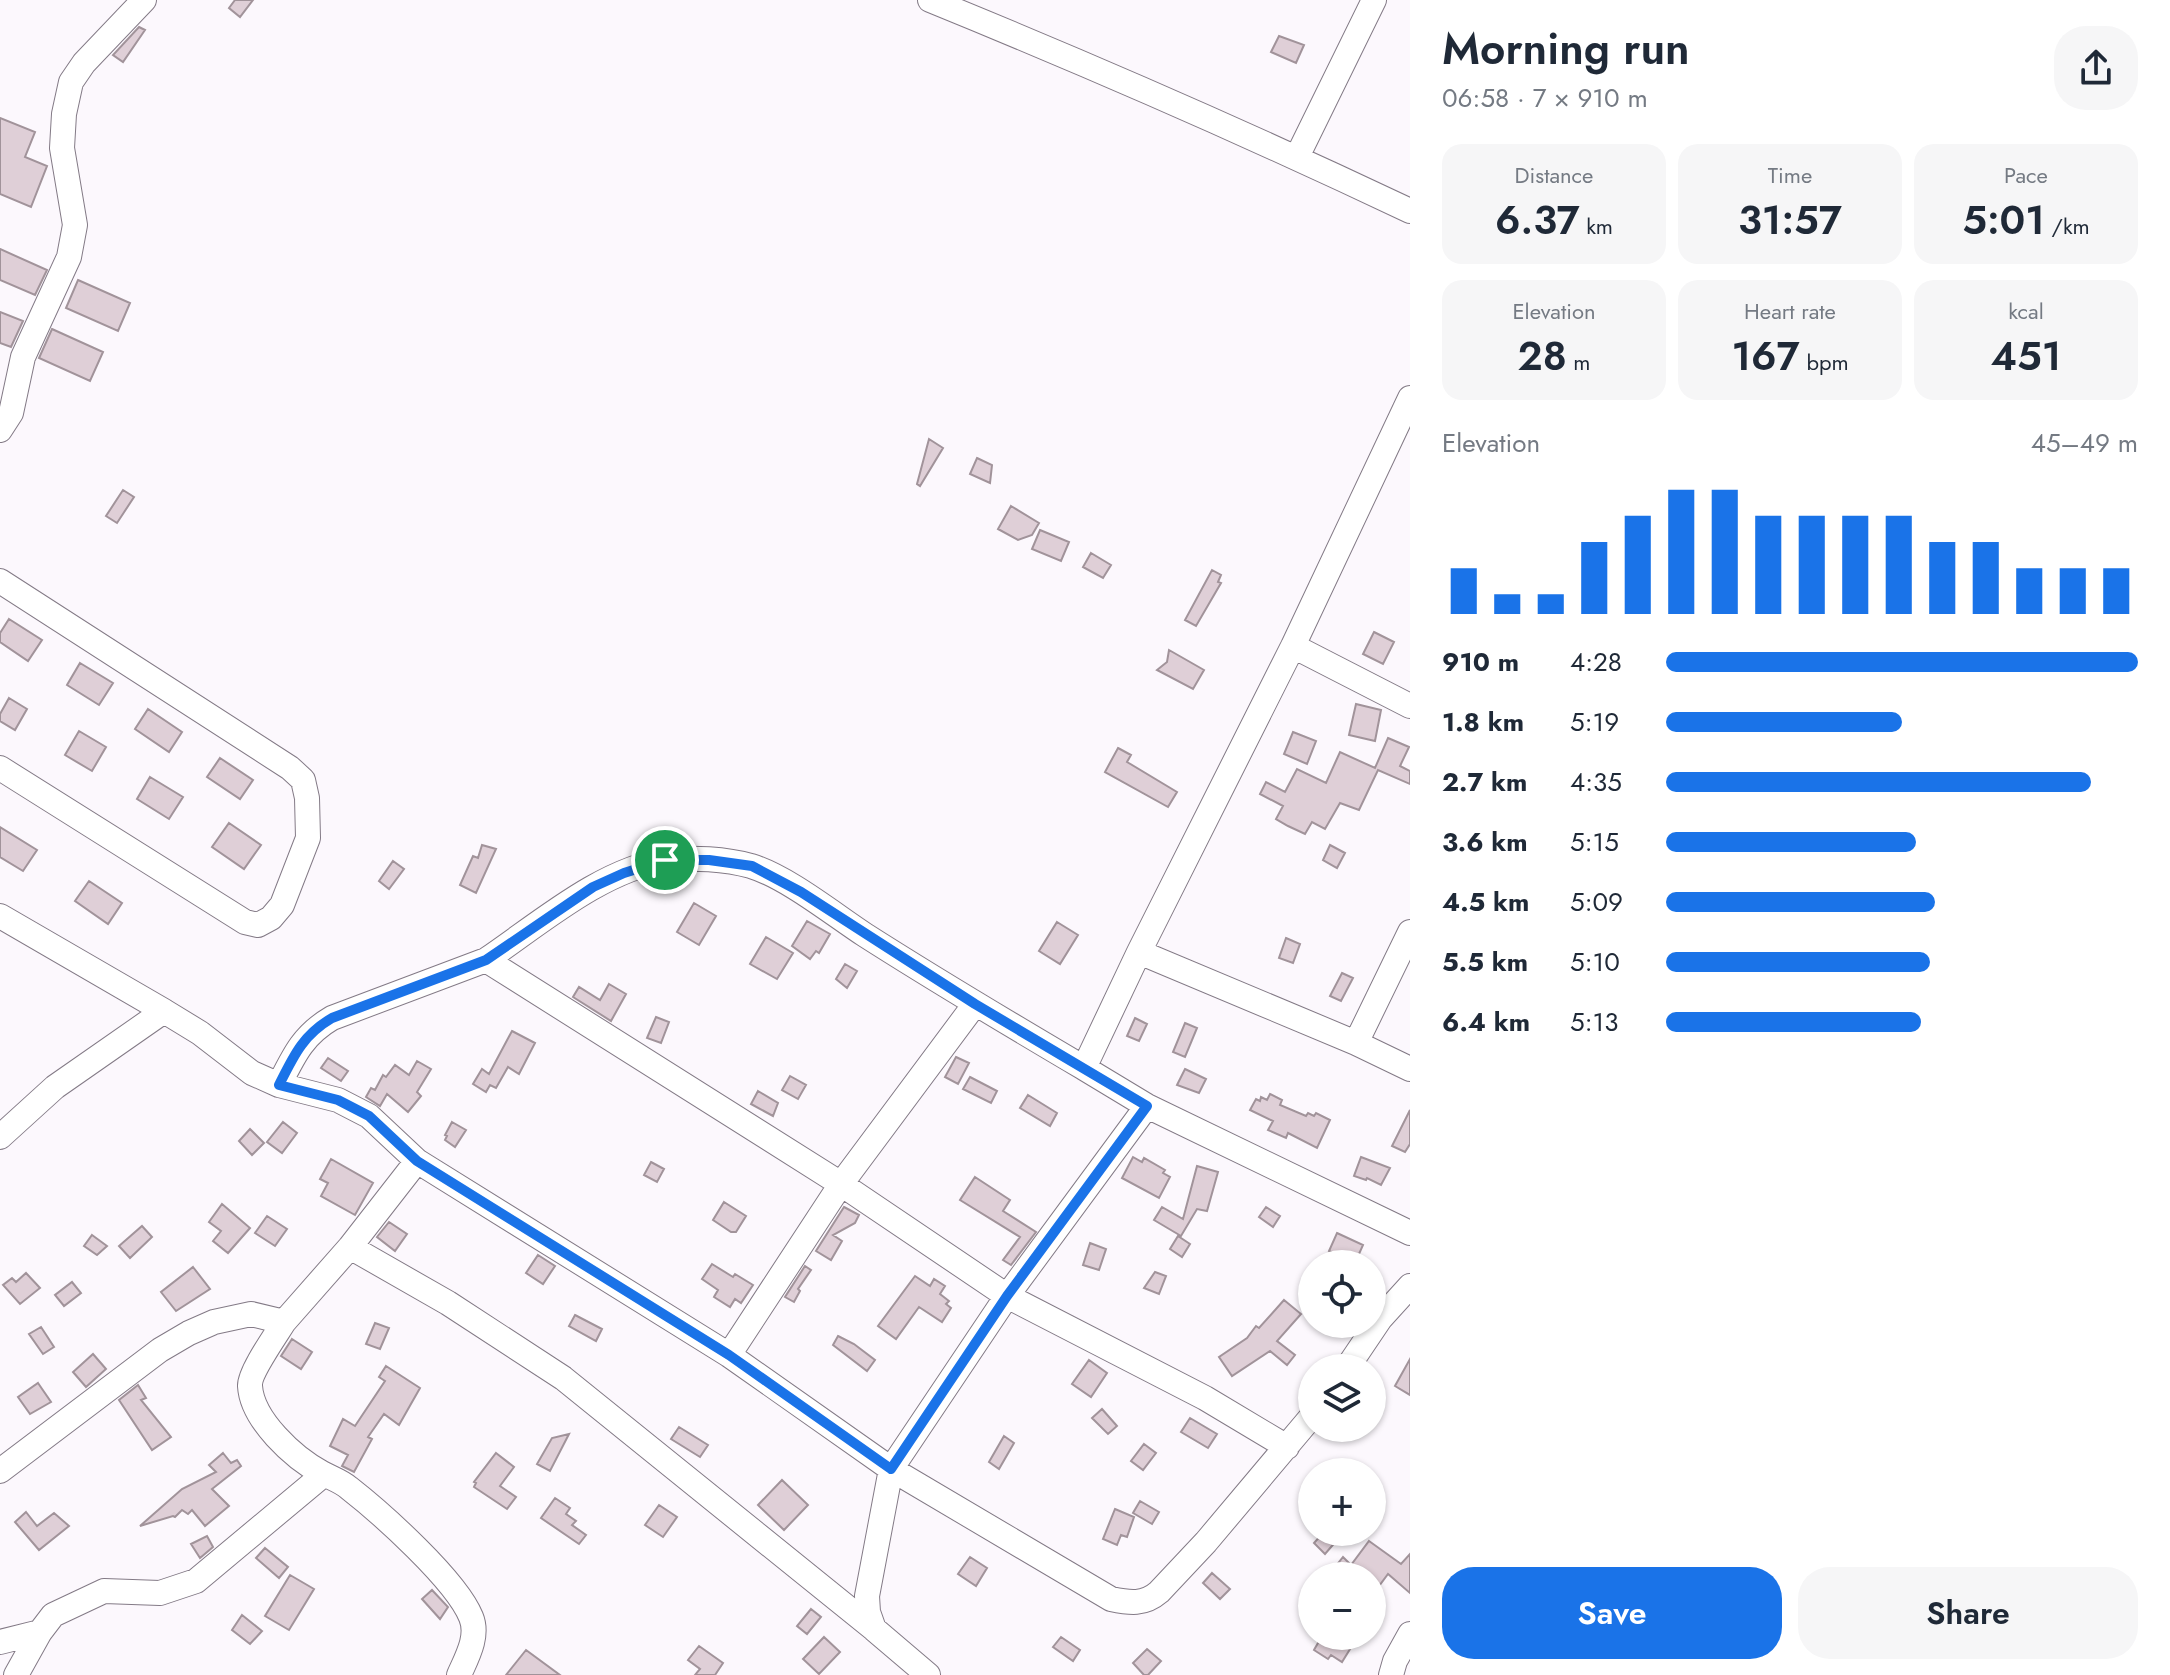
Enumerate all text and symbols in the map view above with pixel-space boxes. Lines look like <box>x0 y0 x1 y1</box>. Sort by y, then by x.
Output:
text: Morning run <box>1442 17 1690 81</box>
button: share <box>2054 26 2138 110</box>
text: 06:58 · 7 × 910 m <box>1442 79 1648 117</box>
text: Distance <box>1515 159 1593 191</box>
text: Time <box>1768 159 1812 191</box>
text: Pace <box>2004 159 2048 191</box>
text: 6.37 <box>1495 191 1580 249</box>
text: 31:57 <box>1738 191 1842 249</box>
text: 5:01 <box>1962 191 2045 249</box>
text: km <box>1580 210 1613 242</box>
text: /km <box>2045 210 2090 242</box>
text: Elevation <box>1513 295 1595 327</box>
text: Heart rate <box>1744 295 1836 327</box>
text: kcal <box>2008 295 2044 327</box>
text: 28 <box>1517 327 1567 385</box>
text: 167 <box>1731 327 1800 385</box>
text: 451 <box>1991 327 2061 385</box>
text: m <box>1567 346 1591 378</box>
text: bpm <box>1800 346 1849 378</box>
text: Elevation <box>1442 424 1540 462</box>
text: 45–49 m <box>2031 424 2138 462</box>
text: 910 m <box>1442 643 1519 681</box>
text: 4:28 <box>1570 643 1622 681</box>
text: 1.8 km <box>1442 703 1524 741</box>
text: 5:19 <box>1570 703 1619 741</box>
text: 2.7 km <box>1442 763 1527 801</box>
text: 4:35 <box>1570 763 1622 801</box>
text: 3.6 km <box>1442 823 1528 861</box>
text: 5:15 <box>1570 823 1619 861</box>
pin <box>631 826 699 894</box>
icon: arrive <box>643 838 687 882</box>
text: 4.5 km <box>1442 883 1529 921</box>
text: 5:09 <box>1570 883 1623 921</box>
text: 5.5 km <box>1442 943 1528 981</box>
text: 5:10 <box>1570 943 1620 981</box>
text: 6.4 km <box>1442 1003 1530 1041</box>
text: 5:13 <box>1570 1003 1618 1041</box>
map controls <box>1298 1250 1386 1650</box>
button: locate <box>1298 1250 1386 1338</box>
button: layers <box>1298 1354 1386 1442</box>
button: + <box>1298 1458 1386 1546</box>
button: − <box>1298 1562 1386 1650</box>
button: Save <box>1442 1567 1782 1659</box>
button: Share <box>1798 1567 2138 1659</box>

